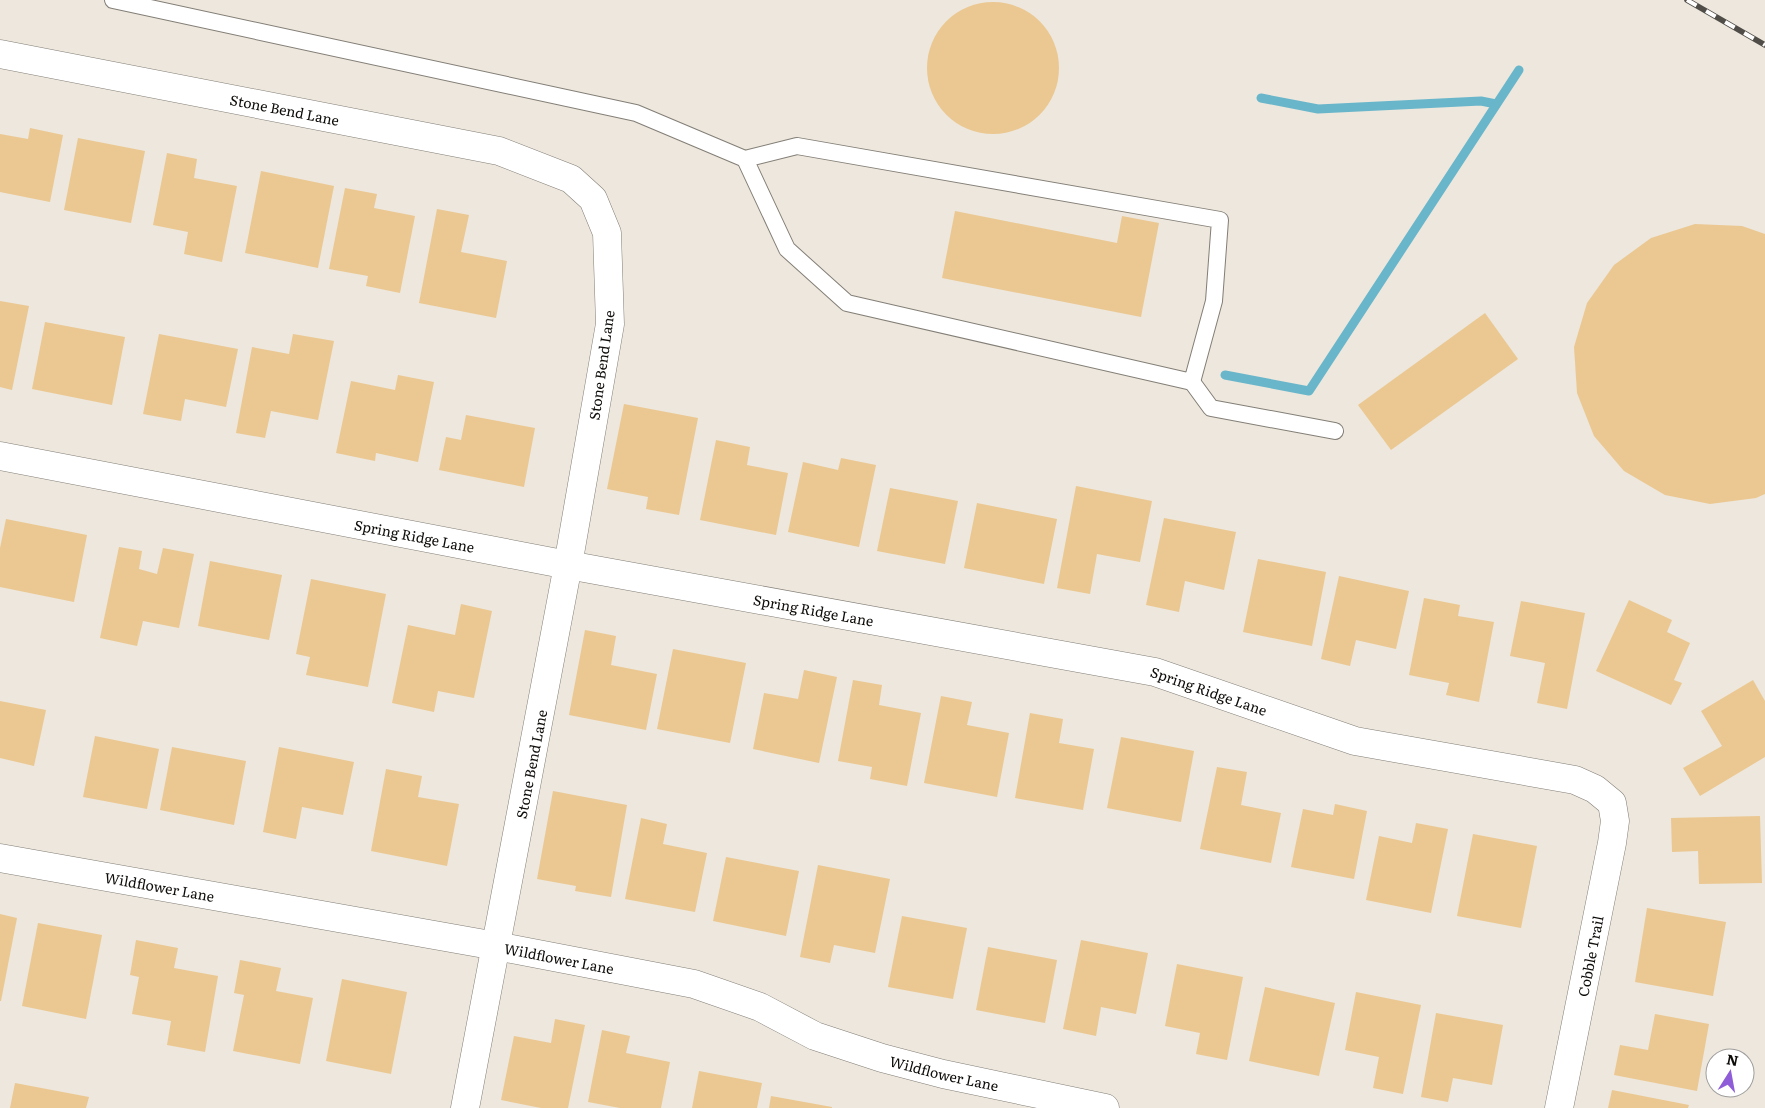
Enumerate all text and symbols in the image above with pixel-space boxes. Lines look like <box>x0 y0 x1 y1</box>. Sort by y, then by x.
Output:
street label: Stone Bend Lane <box>228 89 341 130</box>
street label: Stone Bend Lane <box>583 309 619 421</box>
street label: Spring Ridge Lane <box>353 514 476 557</box>
street label: Spring Ridge Lane <box>752 589 875 631</box>
street label: Spring Ridge Lane <box>1148 661 1270 720</box>
street label: Stone Bend Lane <box>511 708 551 820</box>
street label: Wildflower Lane <box>103 867 216 906</box>
street label: Cobble Trail <box>1572 914 1608 998</box>
street label: Wildflower Lane <box>503 938 616 978</box>
north arrow <box>1705 1048 1755 1098</box>
text: N <box>1725 1048 1741 1070</box>
street label: Wildflower Lane <box>888 1050 1000 1095</box>

